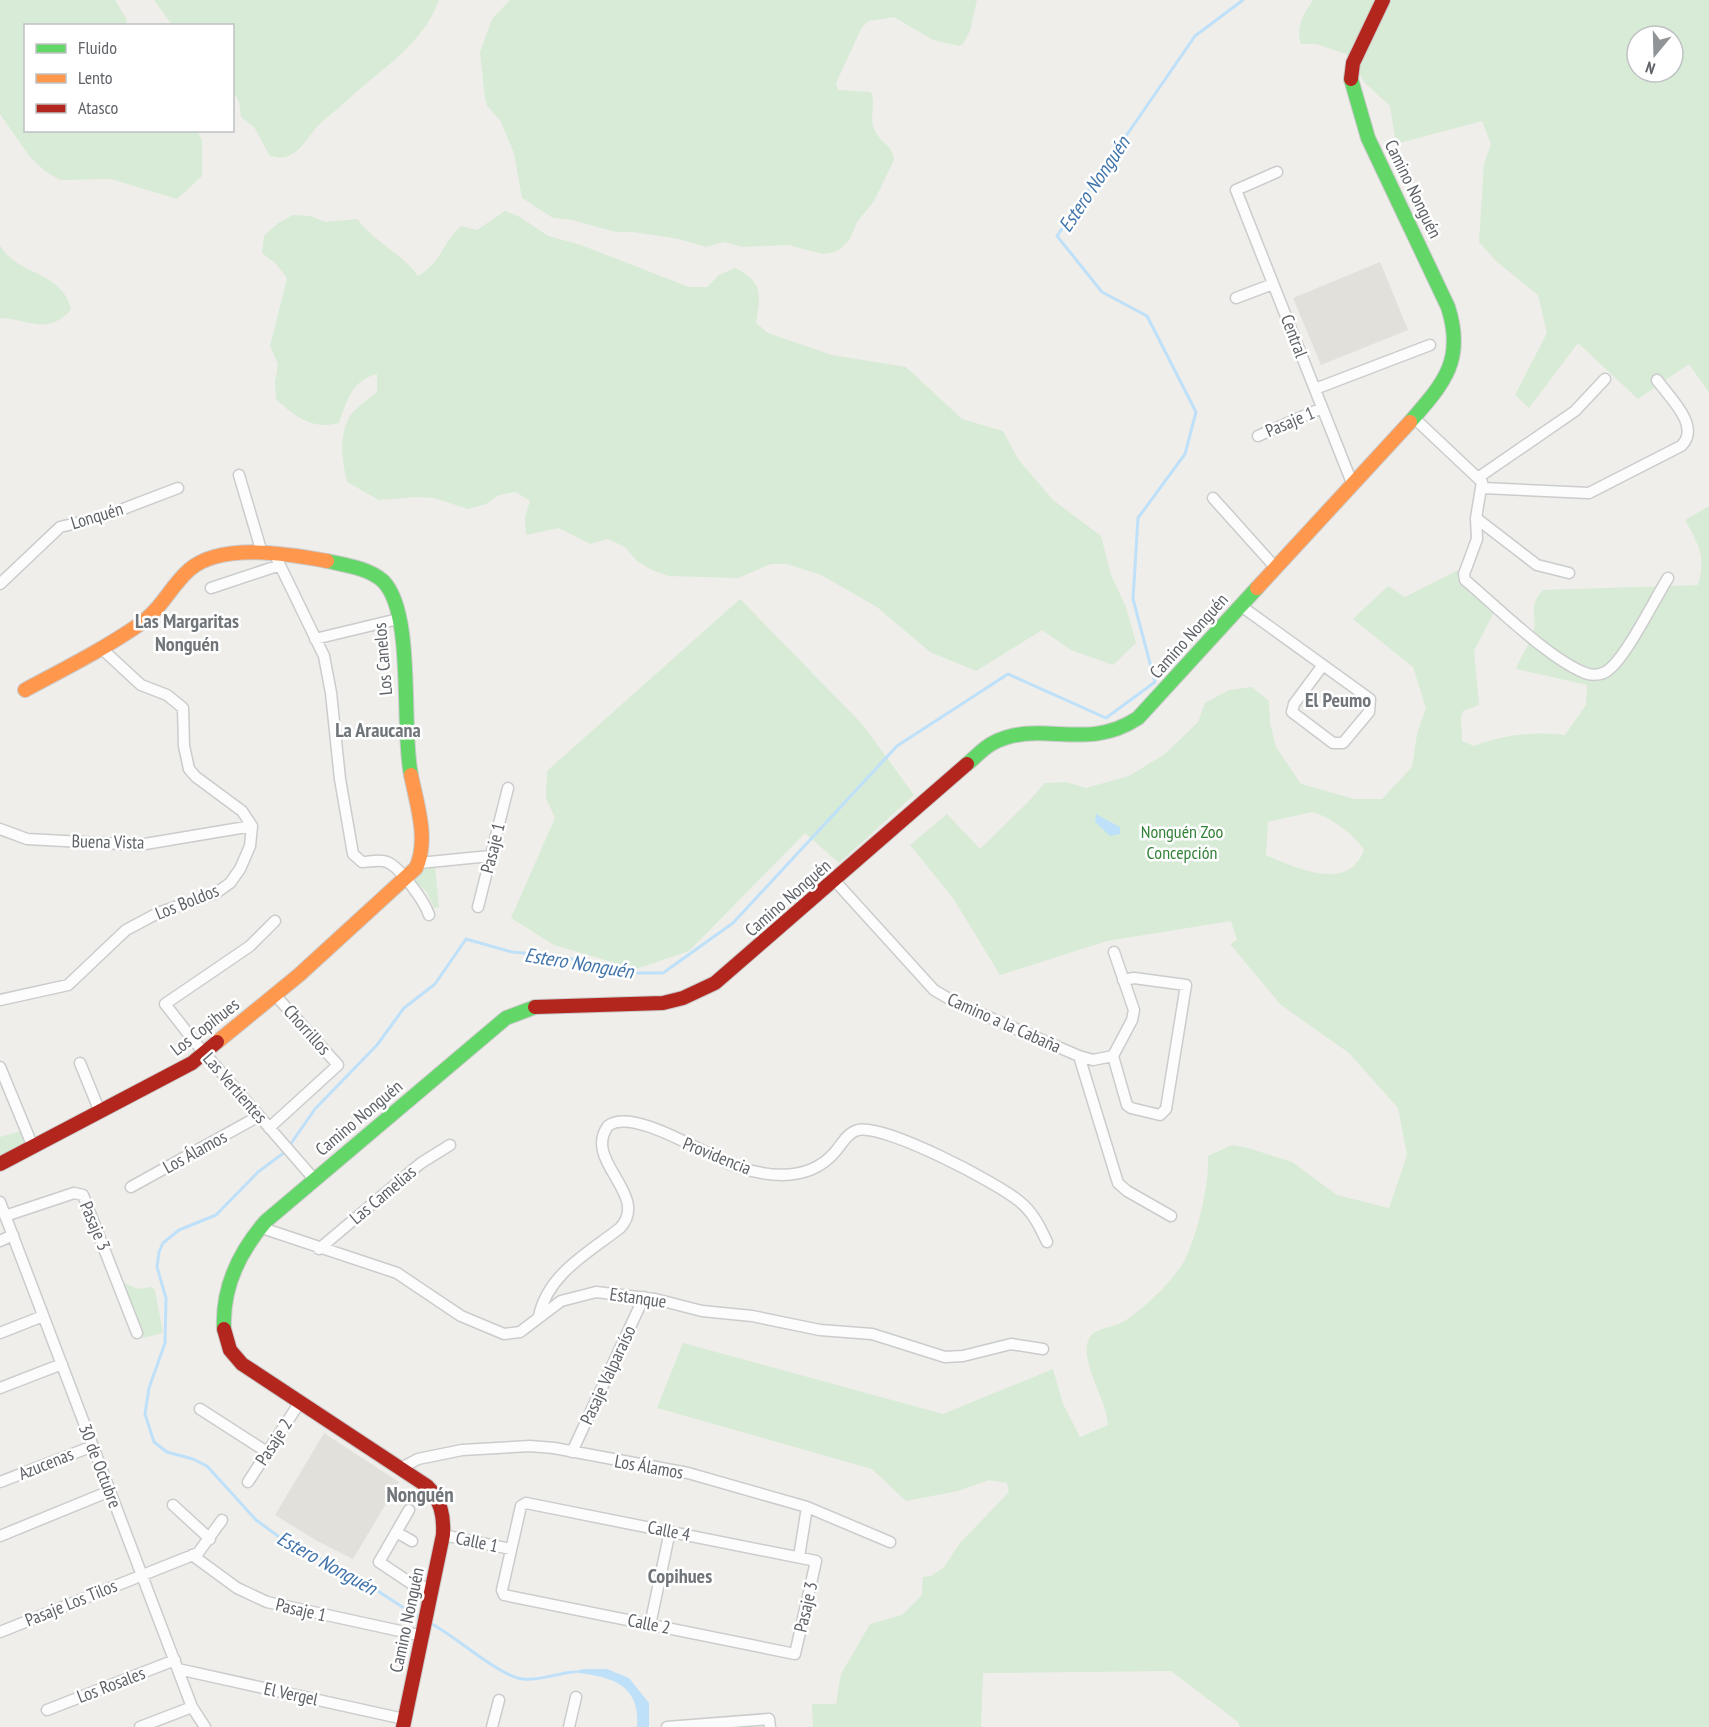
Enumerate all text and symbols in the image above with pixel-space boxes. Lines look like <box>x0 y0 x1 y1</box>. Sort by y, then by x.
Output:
legend <box>24 24 234 132</box>
north arrow <box>1625 24 1685 84</box>
text: Fluido <box>78 36 117 59</box>
text: N <box>1643 57 1657 79</box>
text: Lento <box>78 66 113 89</box>
text: Atasco <box>78 96 119 119</box>
water label: Estero Nonguén <box>1053 130 1136 237</box>
street label: Camino Nonguén <box>1380 136 1447 242</box>
street label: Central <box>1276 311 1313 361</box>
street label: Pasaje 1 <box>1262 401 1318 442</box>
street label: Lonquén <box>68 497 126 534</box>
street label: Camino Nonguén <box>1144 588 1233 683</box>
district label: Las Margaritas Nonguén <box>135 608 239 657</box>
street label: Los Canelos <box>368 622 397 696</box>
district label: El Peumo <box>1305 687 1371 713</box>
district label: La Araucana <box>335 717 421 743</box>
street label: Pasaje 1 <box>475 820 510 876</box>
park label: Nonguén Zoo Concepción <box>1141 820 1224 864</box>
street label: Buena Vista <box>71 829 145 854</box>
street label: Camino Nonguén <box>740 854 835 941</box>
street label: Los Boldos <box>152 878 222 925</box>
water label: Estero Nonguén <box>523 942 636 985</box>
street label: Camino a la Cabaña <box>944 987 1065 1058</box>
street label: Los Copihues <box>166 993 244 1061</box>
street label: Chorrillos <box>279 1000 336 1060</box>
street label: Las Vertientes <box>198 1047 272 1128</box>
street label: Camino Nonguén <box>310 1075 407 1161</box>
street label: Los Álamos <box>159 1125 231 1178</box>
street label: Providencia <box>680 1131 755 1180</box>
street label: Las Camelias <box>345 1160 421 1229</box>
street label: Pasaje 3 <box>75 1198 116 1254</box>
street label: Estanque <box>608 1282 668 1313</box>
street label: Pasaje Valparaíso <box>575 1321 641 1428</box>
street label: Pasaje 2 <box>250 1414 297 1470</box>
street label: 30 de Octubre <box>74 1420 127 1511</box>
street label: Azucenas <box>15 1442 77 1485</box>
street label: Los Álamos <box>613 1449 685 1484</box>
district label: Nonguén <box>386 1481 454 1508</box>
street label: Calle 4 <box>646 1515 692 1546</box>
water label: Estero Nonguén <box>273 1525 382 1602</box>
street label: Calle 1 <box>454 1526 501 1557</box>
district label: Copihues <box>648 1563 712 1589</box>
street label: Camino Nonguén <box>384 1565 429 1674</box>
street label: Pasaje Los Tilos <box>21 1574 120 1631</box>
street label: Pasaje 3 <box>789 1579 822 1634</box>
street label: Pasaje 1 <box>274 1593 329 1626</box>
street label: Calle 2 <box>626 1608 672 1639</box>
street label: Los Rosales <box>74 1661 148 1708</box>
street label: El Vergel <box>262 1677 321 1711</box>

